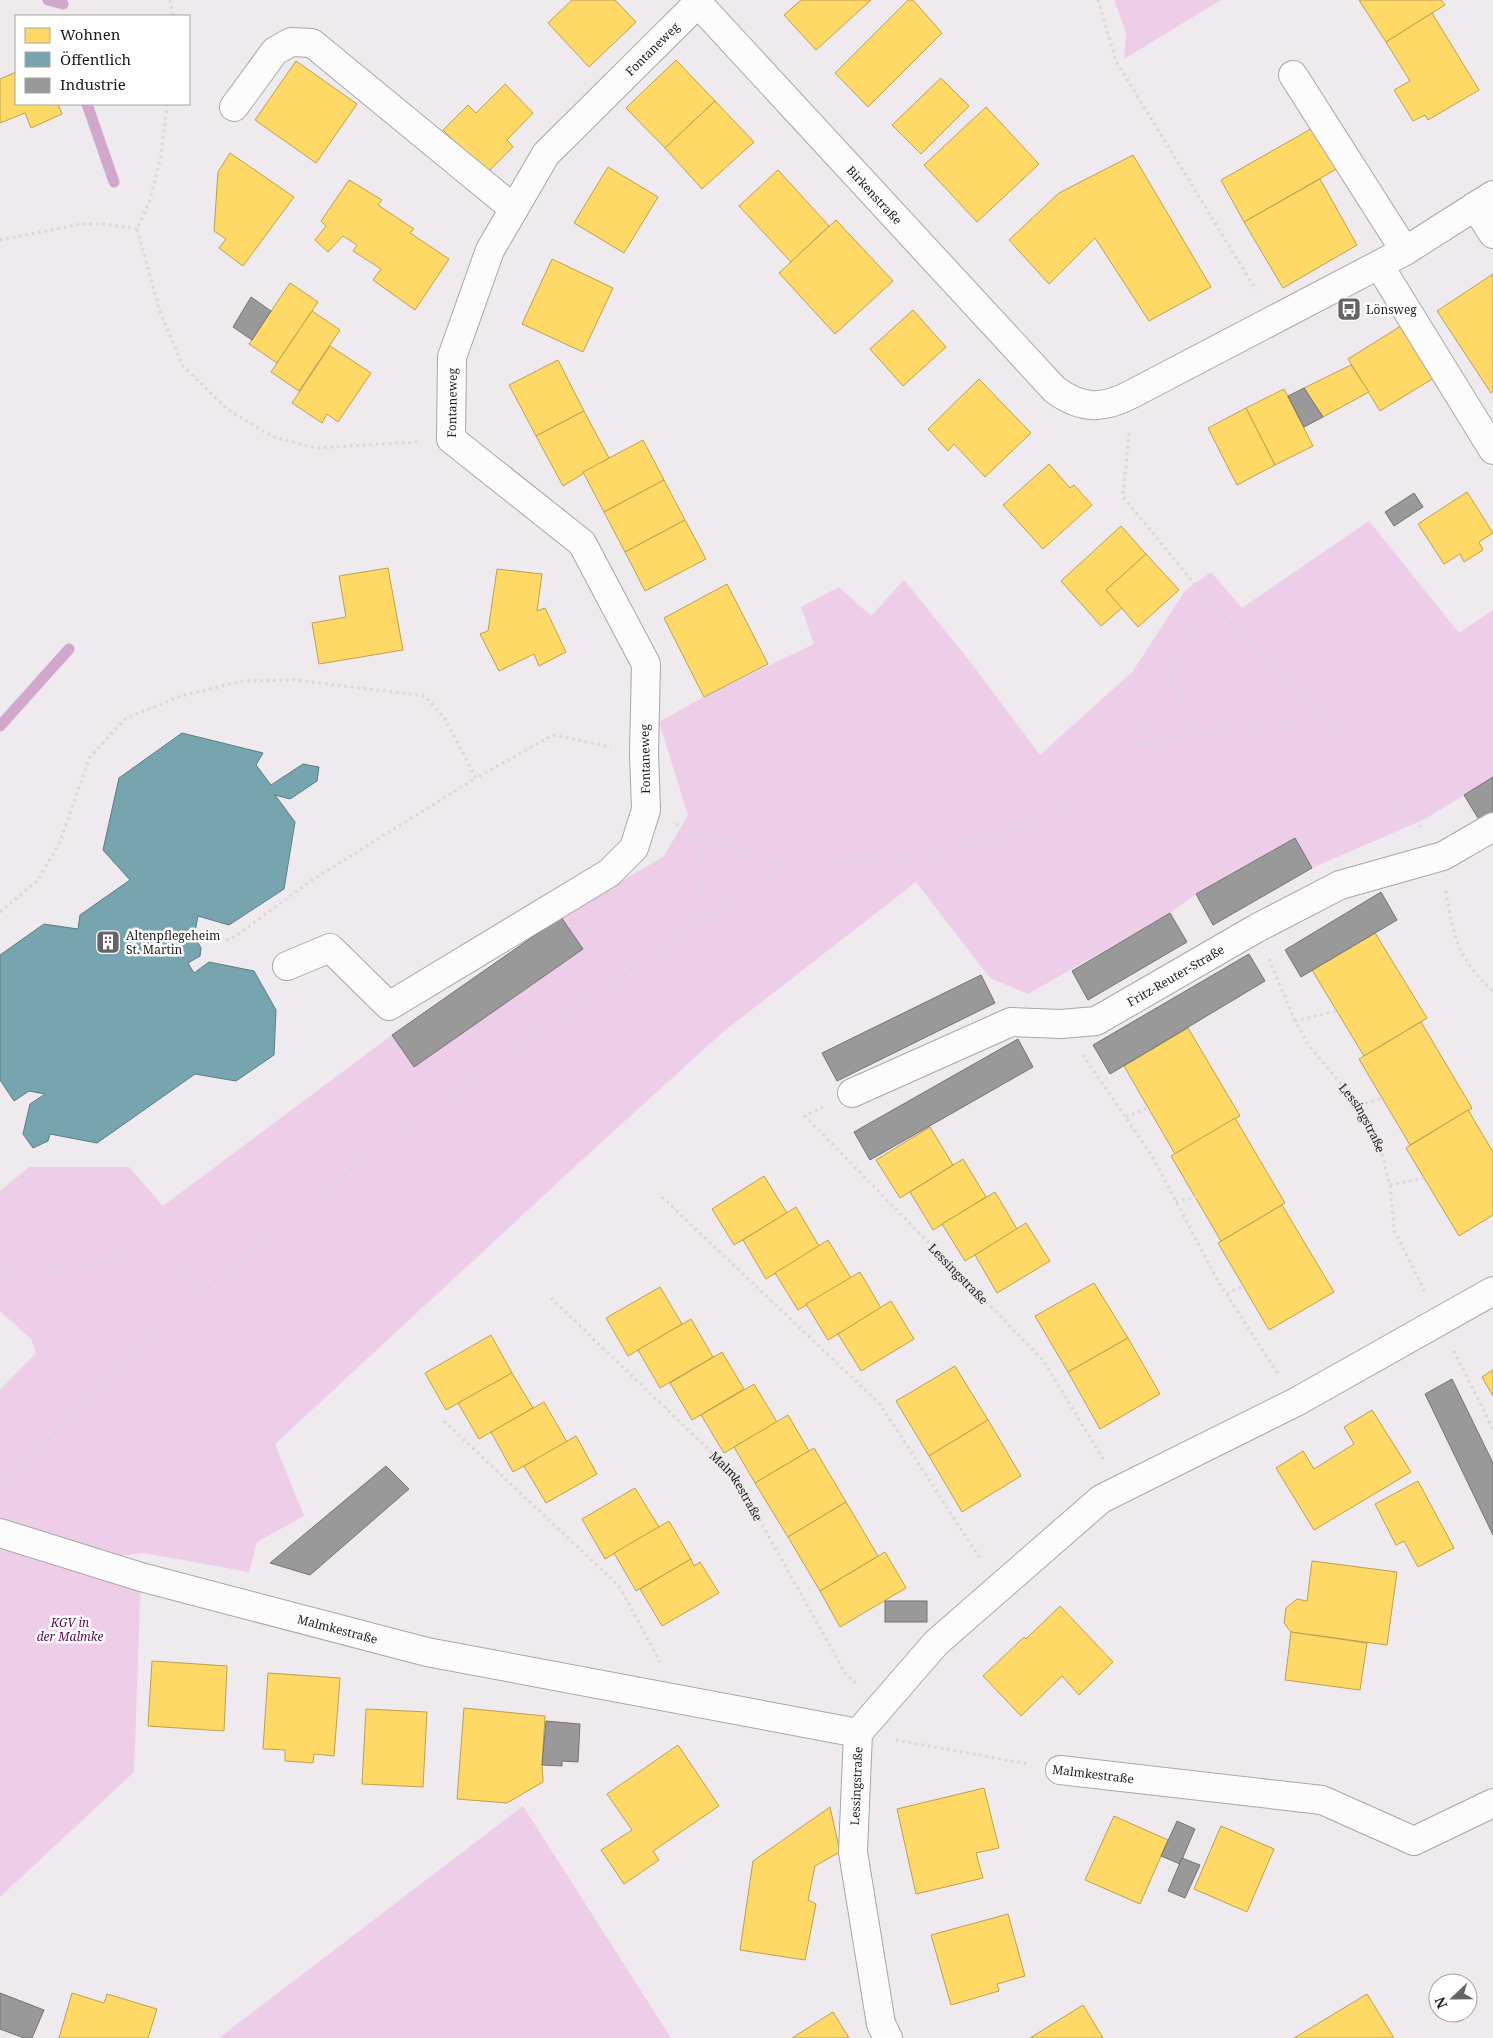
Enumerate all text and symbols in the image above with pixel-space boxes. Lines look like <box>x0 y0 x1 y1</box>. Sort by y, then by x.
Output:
legend <box>15 15 190 105</box>
street label: Fontaneweg <box>621 18 683 79</box>
text: Wohnen <box>60 24 121 44</box>
text: Öffentlich <box>60 49 132 69</box>
text: Industrie <box>60 74 126 94</box>
street label: Birkenstraße <box>843 162 906 228</box>
bus stop icon: Lönsweg <box>1336 296 1362 322</box>
place label: Lönsweg <box>1366 301 1417 318</box>
street label: Fontaneweg <box>443 367 460 438</box>
street label: Fontaneweg <box>636 724 654 794</box>
place label: Altenpflegeheim St. Martin <box>126 927 220 958</box>
building icon: Altenpflegeheim St. Martin <box>95 929 121 955</box>
street label: Fritz-Reuter-Straße <box>1124 940 1227 1010</box>
street label: Lessingstraße <box>1335 1079 1390 1154</box>
street label: Lessingstraße <box>925 1239 992 1308</box>
street label: Malmkestraße <box>706 1447 767 1524</box>
street label: Malmkestraße <box>296 1610 380 1647</box>
park label: KGV in der Malmke <box>37 1614 103 1645</box>
street label: Lessingstraße <box>846 1746 866 1826</box>
street label: Malmkestraße <box>1051 1761 1135 1787</box>
north arrow <box>1428 1973 1478 2023</box>
text: N <box>1430 1994 1451 2012</box>

